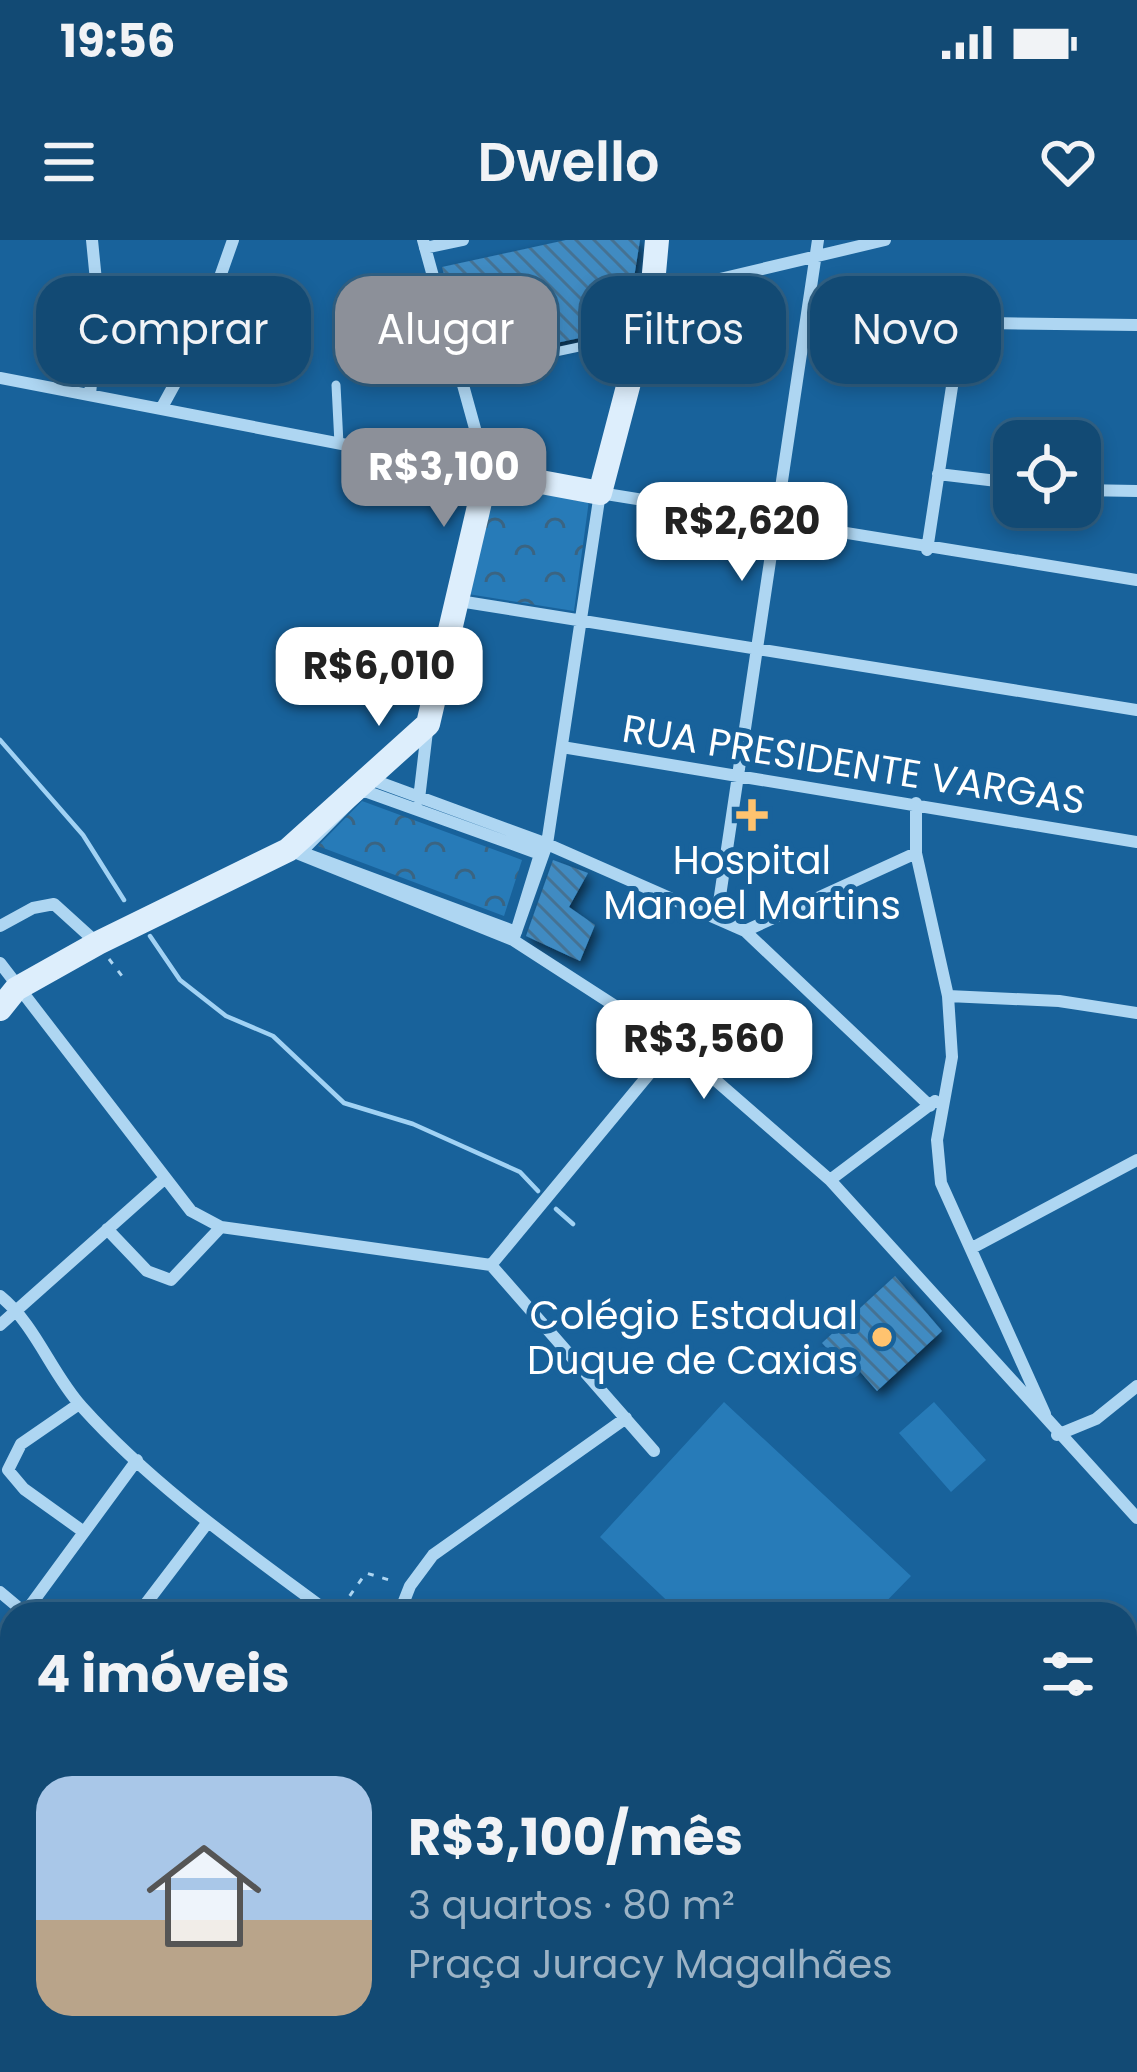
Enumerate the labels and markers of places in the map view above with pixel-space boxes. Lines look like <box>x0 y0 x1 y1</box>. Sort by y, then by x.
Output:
pin: R$3,100 <box>333 428 555 530</box>
pin: R$2,620 <box>631 482 853 584</box>
pin: R$6,010 <box>268 627 490 729</box>
marker: Hospital Manoel Martins <box>736 799 768 831</box>
place label: Hospital Manoel Martins <box>603 833 901 933</box>
pin: R$3,560 <box>593 1000 815 1102</box>
place label: Colégio Estadual Duque de Caxias <box>527 1288 858 1388</box>
marker: Colégio Estadual Duque de Caxias <box>869 1324 895 1350</box>

